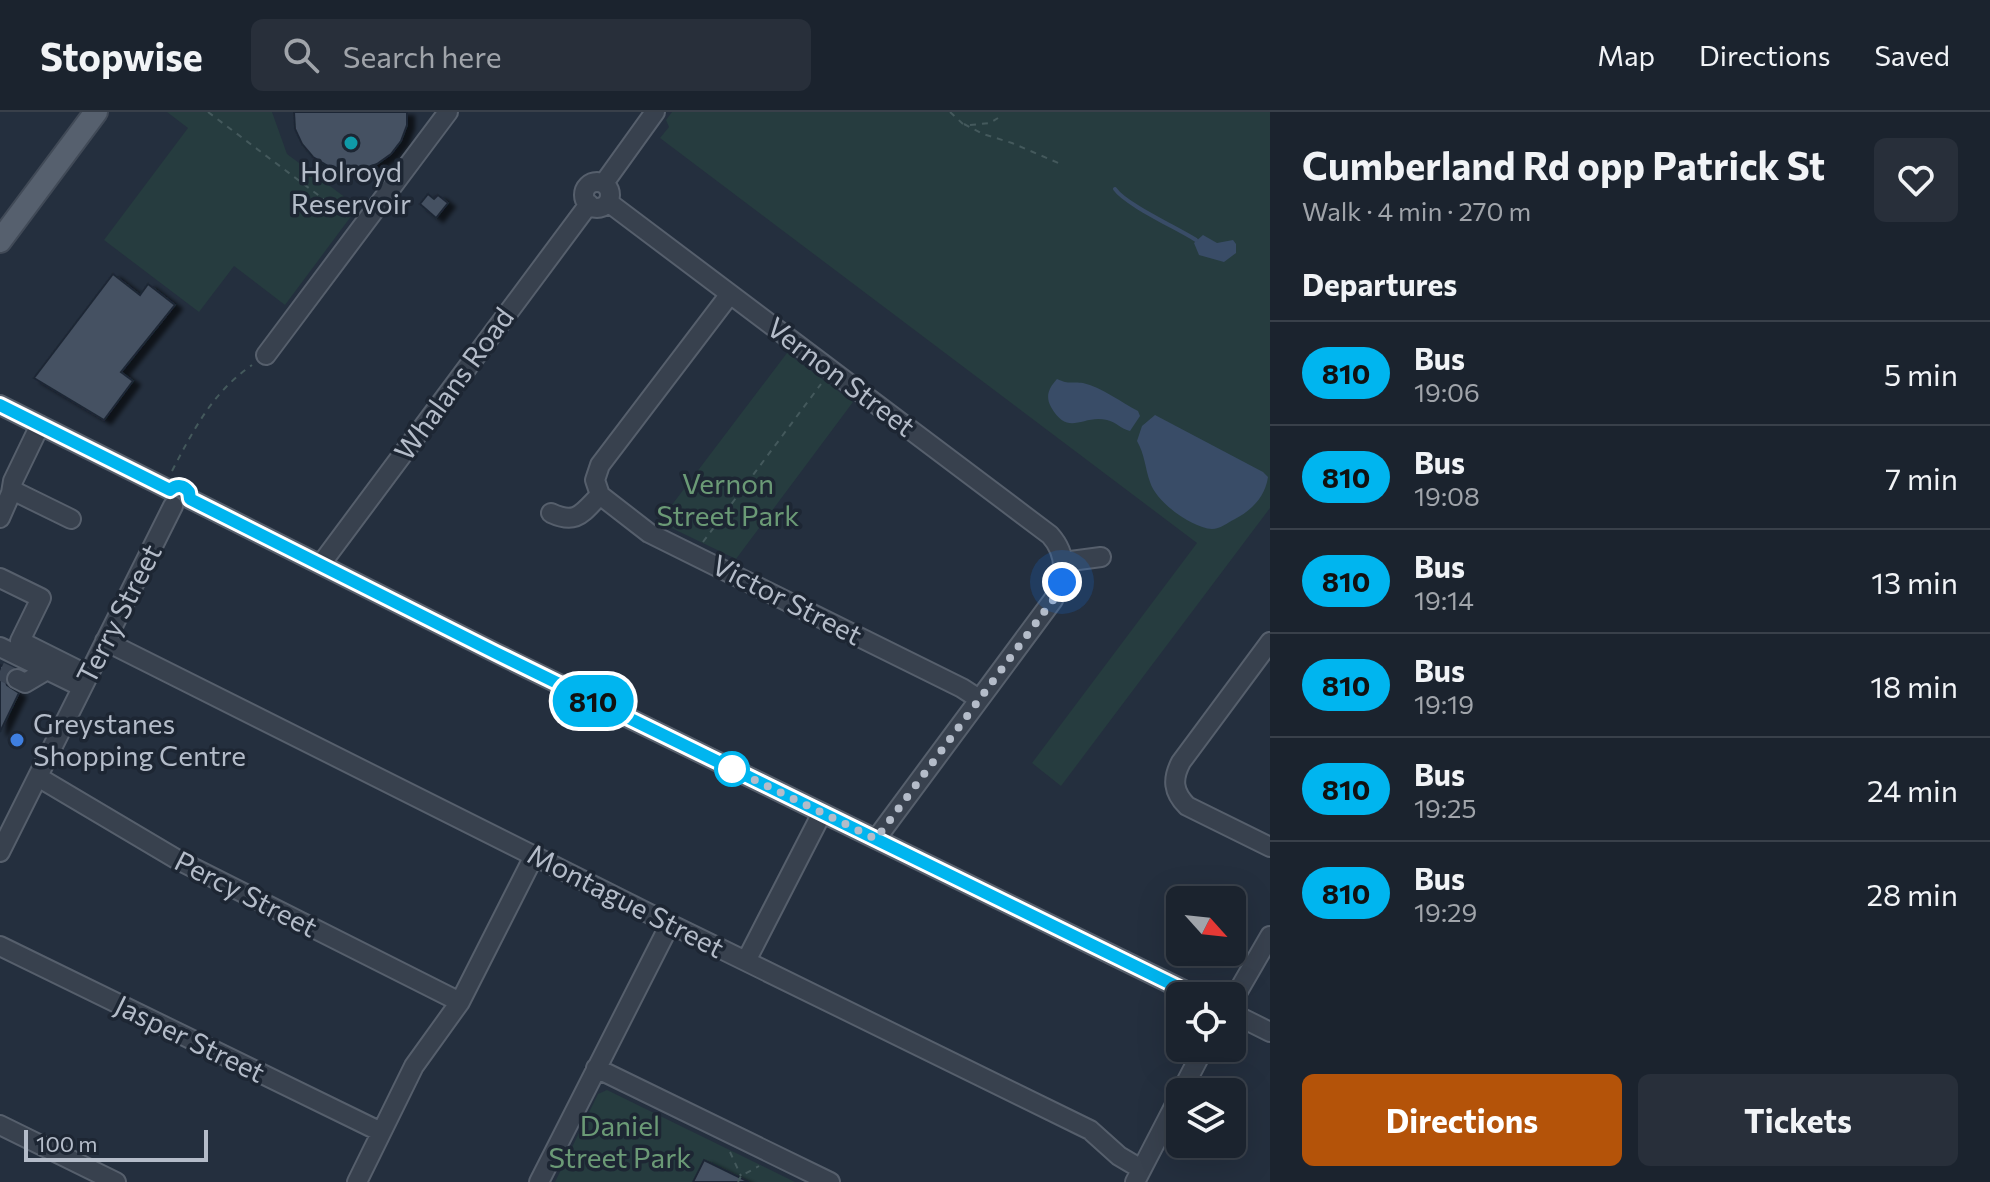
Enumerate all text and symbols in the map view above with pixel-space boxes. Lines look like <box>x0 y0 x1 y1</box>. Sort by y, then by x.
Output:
search box <box>251 19 811 91</box>
text: Stopwise <box>40 32 203 79</box>
icon: search <box>279 33 323 77</box>
text: Search here <box>343 37 501 74</box>
text: Map <box>1597 38 1655 72</box>
text: Directions <box>1699 38 1830 72</box>
text: Saved <box>1874 38 1950 72</box>
marker: Holroyd Reservoir <box>342 134 360 152</box>
button: heart <box>1874 138 1958 222</box>
text: Cumberland Rd opp Patrick St <box>1302 141 1825 188</box>
place label: Holroyd Reservoir <box>291 154 411 220</box>
text: Walk · 4 min · 270 m <box>1302 195 1531 226</box>
text: Departures <box>1302 265 1457 302</box>
street label: Whalans Road <box>386 300 520 466</box>
street label: Vernon Street <box>761 310 922 443</box>
text: Bus <box>1414 339 1465 376</box>
text: 5 min <box>1884 355 1958 392</box>
text: 810 <box>1322 356 1370 390</box>
text: 19:06 <box>1414 376 1480 407</box>
text: Bus <box>1414 443 1465 480</box>
text: 7 min <box>1885 459 1958 496</box>
text: 810 <box>1322 460 1370 494</box>
park label: Vernon Street Park <box>656 466 800 532</box>
text: 19:08 <box>1414 480 1480 511</box>
street label: Terry Street <box>68 538 168 689</box>
street label: Victor Street <box>707 547 868 651</box>
text: Bus <box>1414 547 1465 584</box>
your location <box>1042 562 1082 602</box>
text: 13 min <box>1871 563 1958 600</box>
text: 810 <box>1322 564 1370 598</box>
text: 19:14 <box>1414 584 1474 615</box>
text: Bus <box>1414 651 1465 688</box>
text: 18 min <box>1870 667 1958 704</box>
text: 810 <box>1322 668 1370 702</box>
line badge: 810 <box>547 675 639 727</box>
text: 810 <box>569 684 617 718</box>
text: 19:19 <box>1414 688 1474 719</box>
place label: Greystanes Shopping Centre <box>33 706 246 772</box>
marker: Greystanes Shopping Centre <box>8 731 26 749</box>
unlabelled marker <box>715 752 749 786</box>
text: Bus <box>1414 755 1465 792</box>
text: 24 min <box>1867 771 1958 808</box>
text: 810 <box>1322 772 1370 806</box>
text: 19:25 <box>1414 792 1476 823</box>
street label: Montague Street <box>523 836 730 964</box>
street label: Percy Street <box>170 843 323 944</box>
text: Bus <box>1414 859 1465 896</box>
text: 28 min <box>1866 875 1958 912</box>
text: 810 <box>1322 876 1370 910</box>
north arrow <box>1166 886 1246 966</box>
map controls <box>1166 886 1246 1158</box>
text: 19:29 <box>1414 896 1477 927</box>
button: locate <box>1166 982 1246 1062</box>
street label: Jasper Street <box>110 987 271 1089</box>
button: Directions <box>1302 1074 1622 1166</box>
button: Tickets <box>1638 1074 1958 1166</box>
button: layers <box>1166 1078 1246 1158</box>
park label: Daniel Street Park <box>548 1108 692 1174</box>
scale bar <box>24 1126 208 1162</box>
text: 100 m <box>36 1130 98 1157</box>

